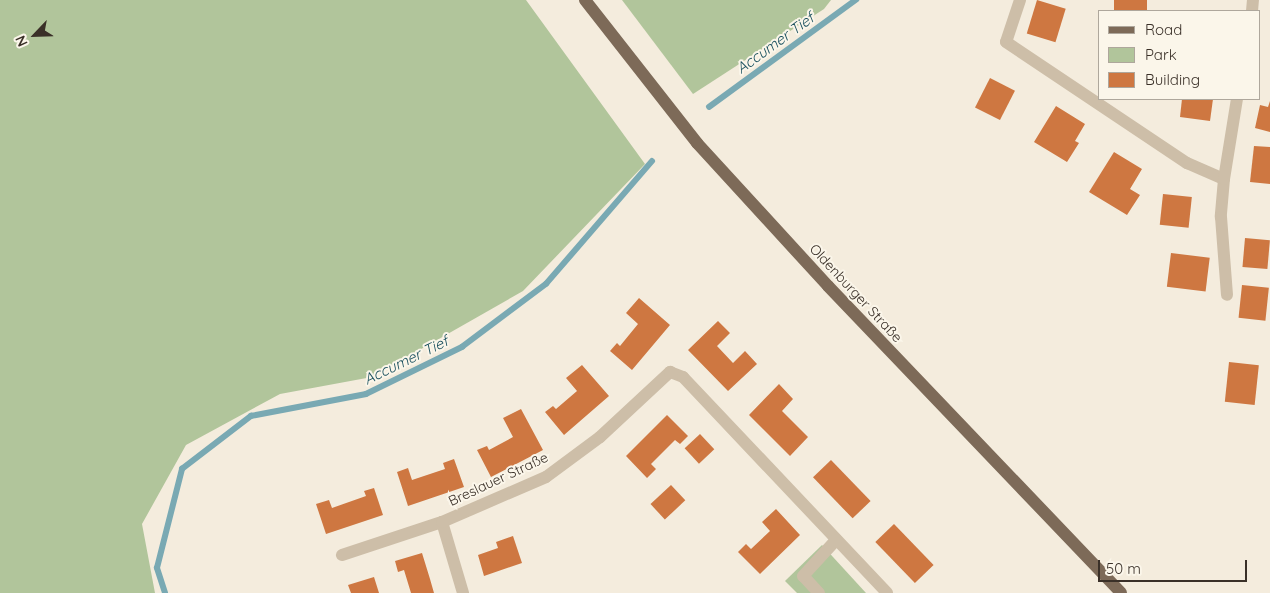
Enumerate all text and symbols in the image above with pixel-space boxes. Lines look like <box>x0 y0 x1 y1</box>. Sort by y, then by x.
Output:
water label: Accumer Tief <box>733 9 817 77</box>
north arrow <box>10 10 60 60</box>
legend <box>1098 10 1260 100</box>
text: Road <box>1145 20 1182 39</box>
text: N <box>11 33 32 49</box>
text: Park <box>1145 45 1177 64</box>
text: Building <box>1145 70 1200 89</box>
street label: Oldenburger Straße <box>806 240 906 346</box>
water label: Accumer Tief <box>361 332 451 388</box>
street label: Breslauer Straße <box>445 449 551 509</box>
scale bar <box>1100 550 1249 582</box>
text: 50 m <box>1106 559 1141 578</box>

